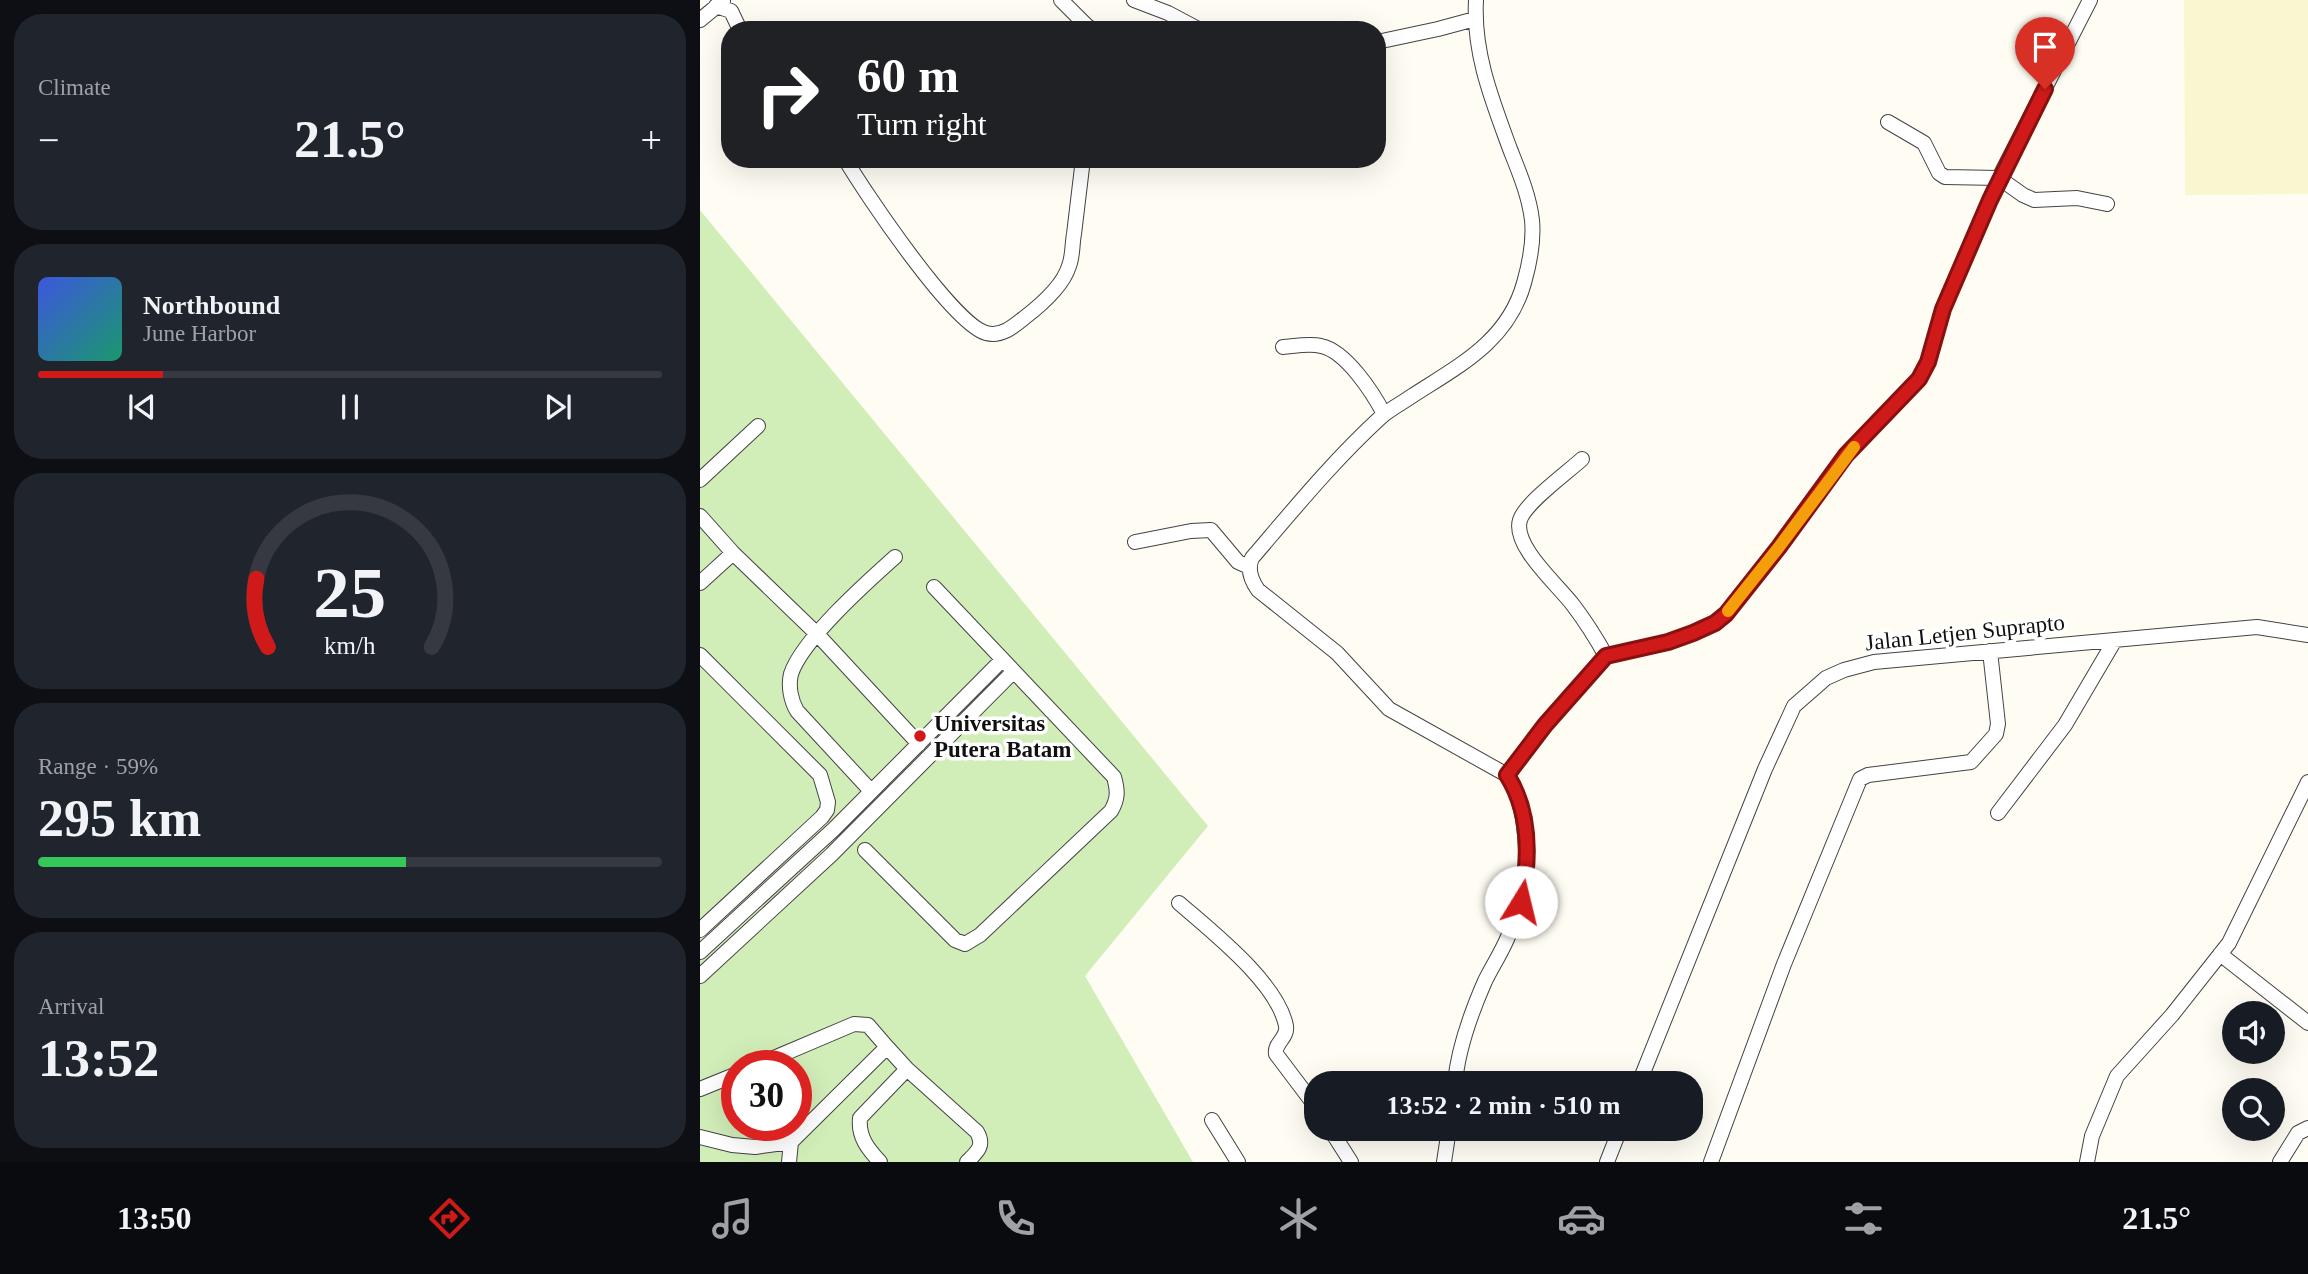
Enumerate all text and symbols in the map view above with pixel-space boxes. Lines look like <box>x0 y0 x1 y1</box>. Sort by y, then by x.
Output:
pin <box>2015 17 2075 89</box>
icon: arrive <box>2026 28 2064 66</box>
text: 60 m <box>857 48 959 103</box>
icon: right <box>742 49 833 140</box>
text: Climate <box>38 75 111 100</box>
text: Turn right <box>857 106 987 142</box>
text: 21.5° <box>294 111 406 168</box>
text: − <box>38 119 59 161</box>
text: + <box>641 119 662 161</box>
text: Northbound <box>143 291 280 320</box>
text: June Harbor <box>143 321 256 346</box>
icon: previous <box>123 388 161 426</box>
icon: pause <box>331 388 369 426</box>
icon: next <box>539 388 577 426</box>
text: 25 <box>314 552 386 633</box>
street label: Jalan Letjen Suprapto <box>1864 610 2066 655</box>
text: km/h <box>324 632 376 659</box>
place label: Universitas Putera Batam <box>934 711 1071 762</box>
marker: Universitas Putera Batam <box>912 728 928 744</box>
text: Range · 59% <box>38 754 158 779</box>
text: 295 km <box>38 790 201 847</box>
position arrow <box>1484 865 1558 939</box>
text: Arrival <box>38 994 104 1019</box>
map controls <box>2222 1001 2285 1141</box>
button: sound <box>2222 1001 2285 1064</box>
text: 13:52 <box>38 1030 159 1087</box>
speed limit sign: 30 <box>721 1050 812 1141</box>
button: search <box>2222 1078 2285 1141</box>
text: 13:52 · 2 min · 510 m <box>1387 1091 1621 1120</box>
icon: directions <box>425 1194 474 1243</box>
icon: music <box>708 1194 757 1243</box>
icon: phone <box>991 1194 1040 1243</box>
icon: climate <box>1274 1194 1323 1243</box>
icon: car <box>1557 1194 1606 1243</box>
icon: filters <box>1839 1194 1888 1243</box>
text: 13:50 <box>117 1200 192 1236</box>
text: 21.5° <box>2122 1200 2191 1236</box>

